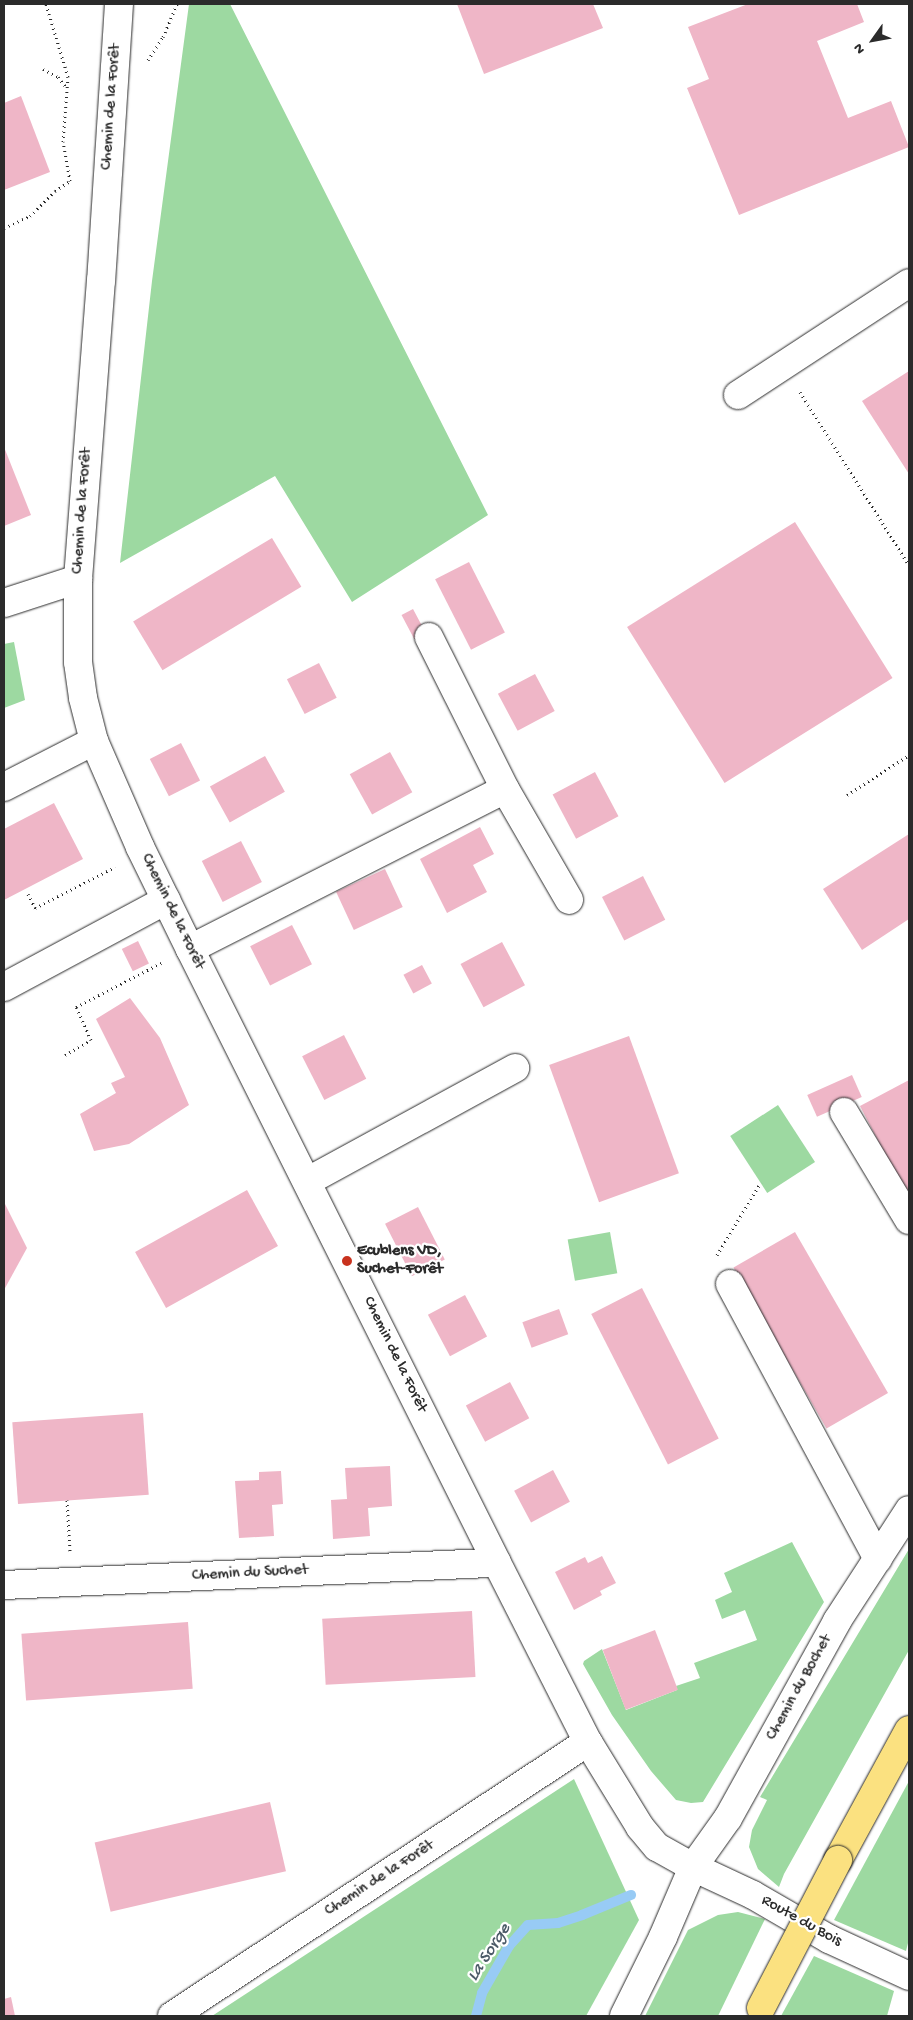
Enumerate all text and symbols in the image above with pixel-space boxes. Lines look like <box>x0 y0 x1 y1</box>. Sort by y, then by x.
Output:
north arrow <box>848 15 898 65</box>
text: N <box>850 40 869 57</box>
street label: Chemin de la Forêt <box>98 43 126 171</box>
street label: Chemin de la Forêt <box>69 447 97 575</box>
street label: Chemin de la Forêt <box>136 851 208 973</box>
place label: Ecublens VD, Suchet-Forêt <box>357 1242 443 1280</box>
marker: Ecublens VD, Suchet-Forêt <box>341 1255 353 1267</box>
street label: Chemin de la Forêt <box>358 1294 430 1416</box>
street label: Chemin du Suchet <box>191 1561 309 1587</box>
street label: Chemin du Bochet <box>763 1632 837 1744</box>
street label: Chemin de la Forêt <box>322 1837 438 1921</box>
street label: Route du Bois <box>757 1892 845 1952</box>
water label: La Sorge <box>463 1920 517 1986</box>

